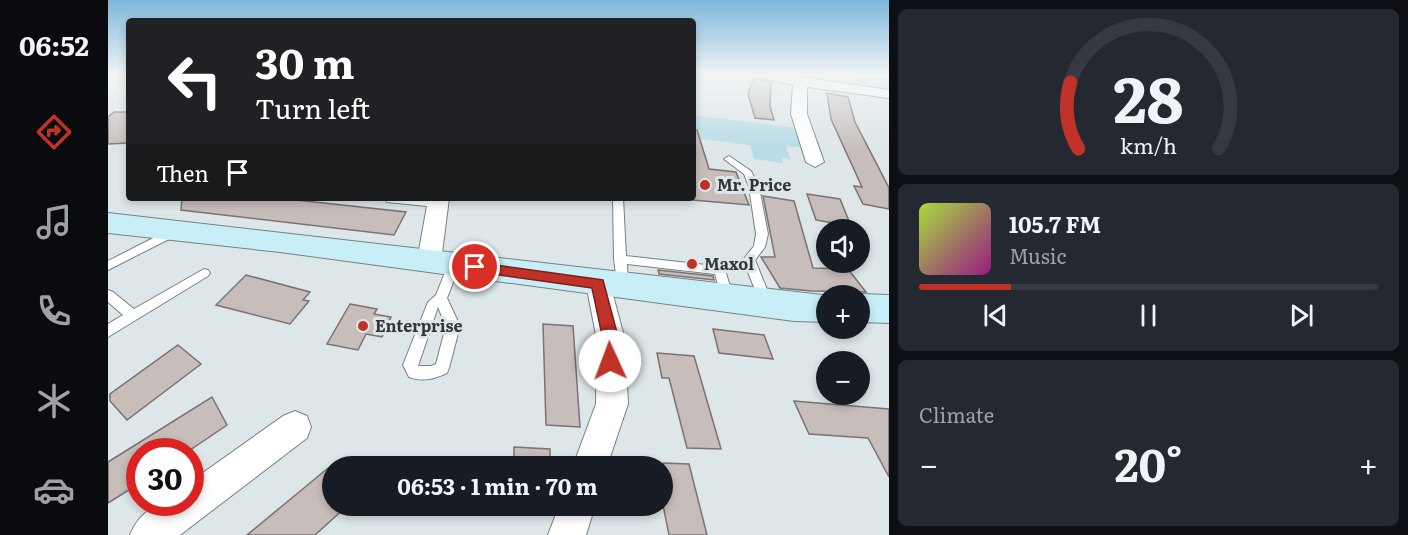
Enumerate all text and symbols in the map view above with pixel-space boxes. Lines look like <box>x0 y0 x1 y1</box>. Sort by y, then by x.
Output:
text: 06:52 <box>19 24 89 64</box>
text: 30 m <box>255 30 355 92</box>
icon: left <box>156 42 234 120</box>
text: 28 <box>1113 50 1184 142</box>
text: Turn left <box>255 87 370 127</box>
icon: directions <box>33 111 75 153</box>
text: km/h <box>1120 130 1177 162</box>
text: Then <box>156 156 209 189</box>
icon: arrive <box>221 156 254 189</box>
place label: Mr. Price <box>717 172 791 196</box>
marker: Mr. Price <box>698 178 712 192</box>
icon: music <box>33 201 75 243</box>
text: 105.7 FM <box>1009 207 1101 240</box>
map controls <box>816 219 870 405</box>
button: sound <box>816 219 870 273</box>
text: Music <box>1009 240 1066 270</box>
pin <box>449 241 500 292</box>
icon: arrive <box>458 250 491 283</box>
place label: Maxol <box>704 251 754 275</box>
marker: Maxol <box>685 257 699 271</box>
button: + <box>816 285 870 339</box>
icon: phone <box>33 290 75 332</box>
icon: previous <box>979 299 1012 332</box>
icon: pause <box>1132 299 1165 332</box>
icon: next <box>1285 299 1318 332</box>
place label: Enterprise <box>375 313 463 337</box>
marker: Enterprise <box>356 319 370 333</box>
position arrow <box>578 329 642 393</box>
button: − <box>816 351 870 405</box>
icon: climate <box>33 380 75 422</box>
text: Climate <box>919 399 994 429</box>
text: 20° <box>1114 429 1183 496</box>
speed limit sign: 30 <box>126 438 204 516</box>
text: − <box>919 438 938 487</box>
text: + <box>1359 438 1378 487</box>
icon: car <box>33 469 75 511</box>
text: 06:53 · 1 min · 70 m <box>397 469 598 502</box>

